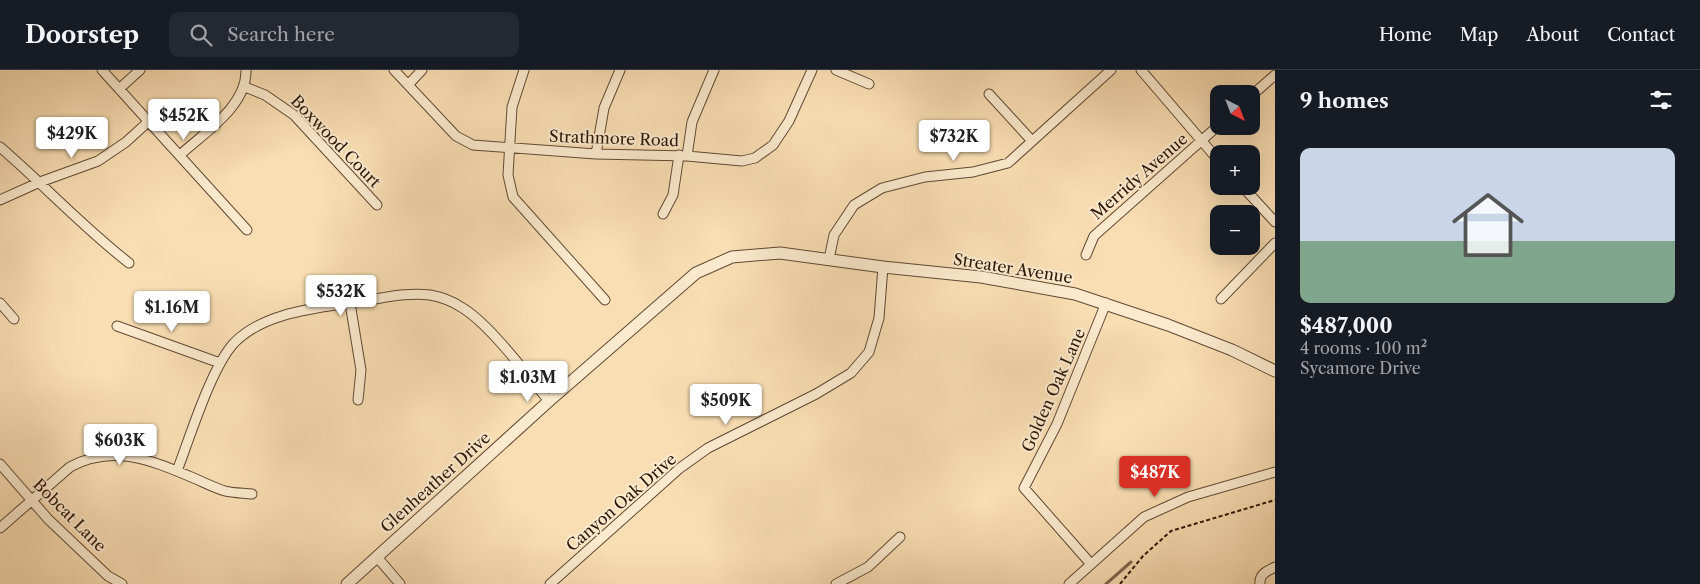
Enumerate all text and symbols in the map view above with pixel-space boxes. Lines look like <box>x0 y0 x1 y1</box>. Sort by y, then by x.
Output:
search box <box>169 12 519 57</box>
text: Doorstep <box>25 20 139 49</box>
icon: search <box>187 21 215 49</box>
text: Search here <box>227 23 335 46</box>
text: Home <box>1379 24 1432 46</box>
text: Map <box>1460 24 1498 46</box>
text: About <box>1526 24 1579 46</box>
text: Contact <box>1607 24 1675 46</box>
north arrow <box>1210 85 1260 135</box>
map controls <box>1210 85 1260 255</box>
icon: filters <box>1647 86 1675 114</box>
text: 9 homes <box>1300 88 1389 113</box>
street label: Boxwood Court <box>287 91 385 192</box>
pin: $452K <box>149 98 219 141</box>
text: $452K <box>159 105 209 125</box>
pin: $429K <box>37 116 107 159</box>
pin: $732K <box>919 119 989 162</box>
text: $429K <box>47 123 97 143</box>
street label: Strathmore Road <box>549 126 680 150</box>
text: $732K <box>930 126 978 146</box>
street label: Merridy Avenue <box>1087 129 1191 223</box>
button: + <box>1210 145 1260 195</box>
icon: home <box>1443 180 1533 270</box>
button: − <box>1210 205 1260 255</box>
street label: Streater Avenue <box>952 249 1074 287</box>
pin: $532K <box>306 274 376 317</box>
text: $532K <box>316 281 366 301</box>
pin: $1.16M <box>131 290 213 333</box>
text: $1.16M <box>145 297 199 317</box>
text: $487,000 <box>1300 313 1393 338</box>
street label: Golden Oak Lane <box>1017 325 1089 455</box>
text: 4 rooms · 100 m² <box>1300 338 1427 358</box>
text: Sycamore Drive <box>1300 358 1421 378</box>
pin: $1.03M <box>487 360 569 403</box>
text: $1.03M <box>500 367 556 387</box>
pin: $509K <box>691 384 761 426</box>
text: $509K <box>701 390 751 410</box>
pin: $603K <box>85 424 155 466</box>
street label: Glenheather Drive <box>376 427 494 537</box>
text: $603K <box>95 430 145 450</box>
street label: Canyon Oak Drive <box>562 449 680 555</box>
pin: $487K <box>1120 456 1190 498</box>
text: $487K <box>1130 462 1180 482</box>
street label: Bobcat Lane <box>29 474 111 556</box>

